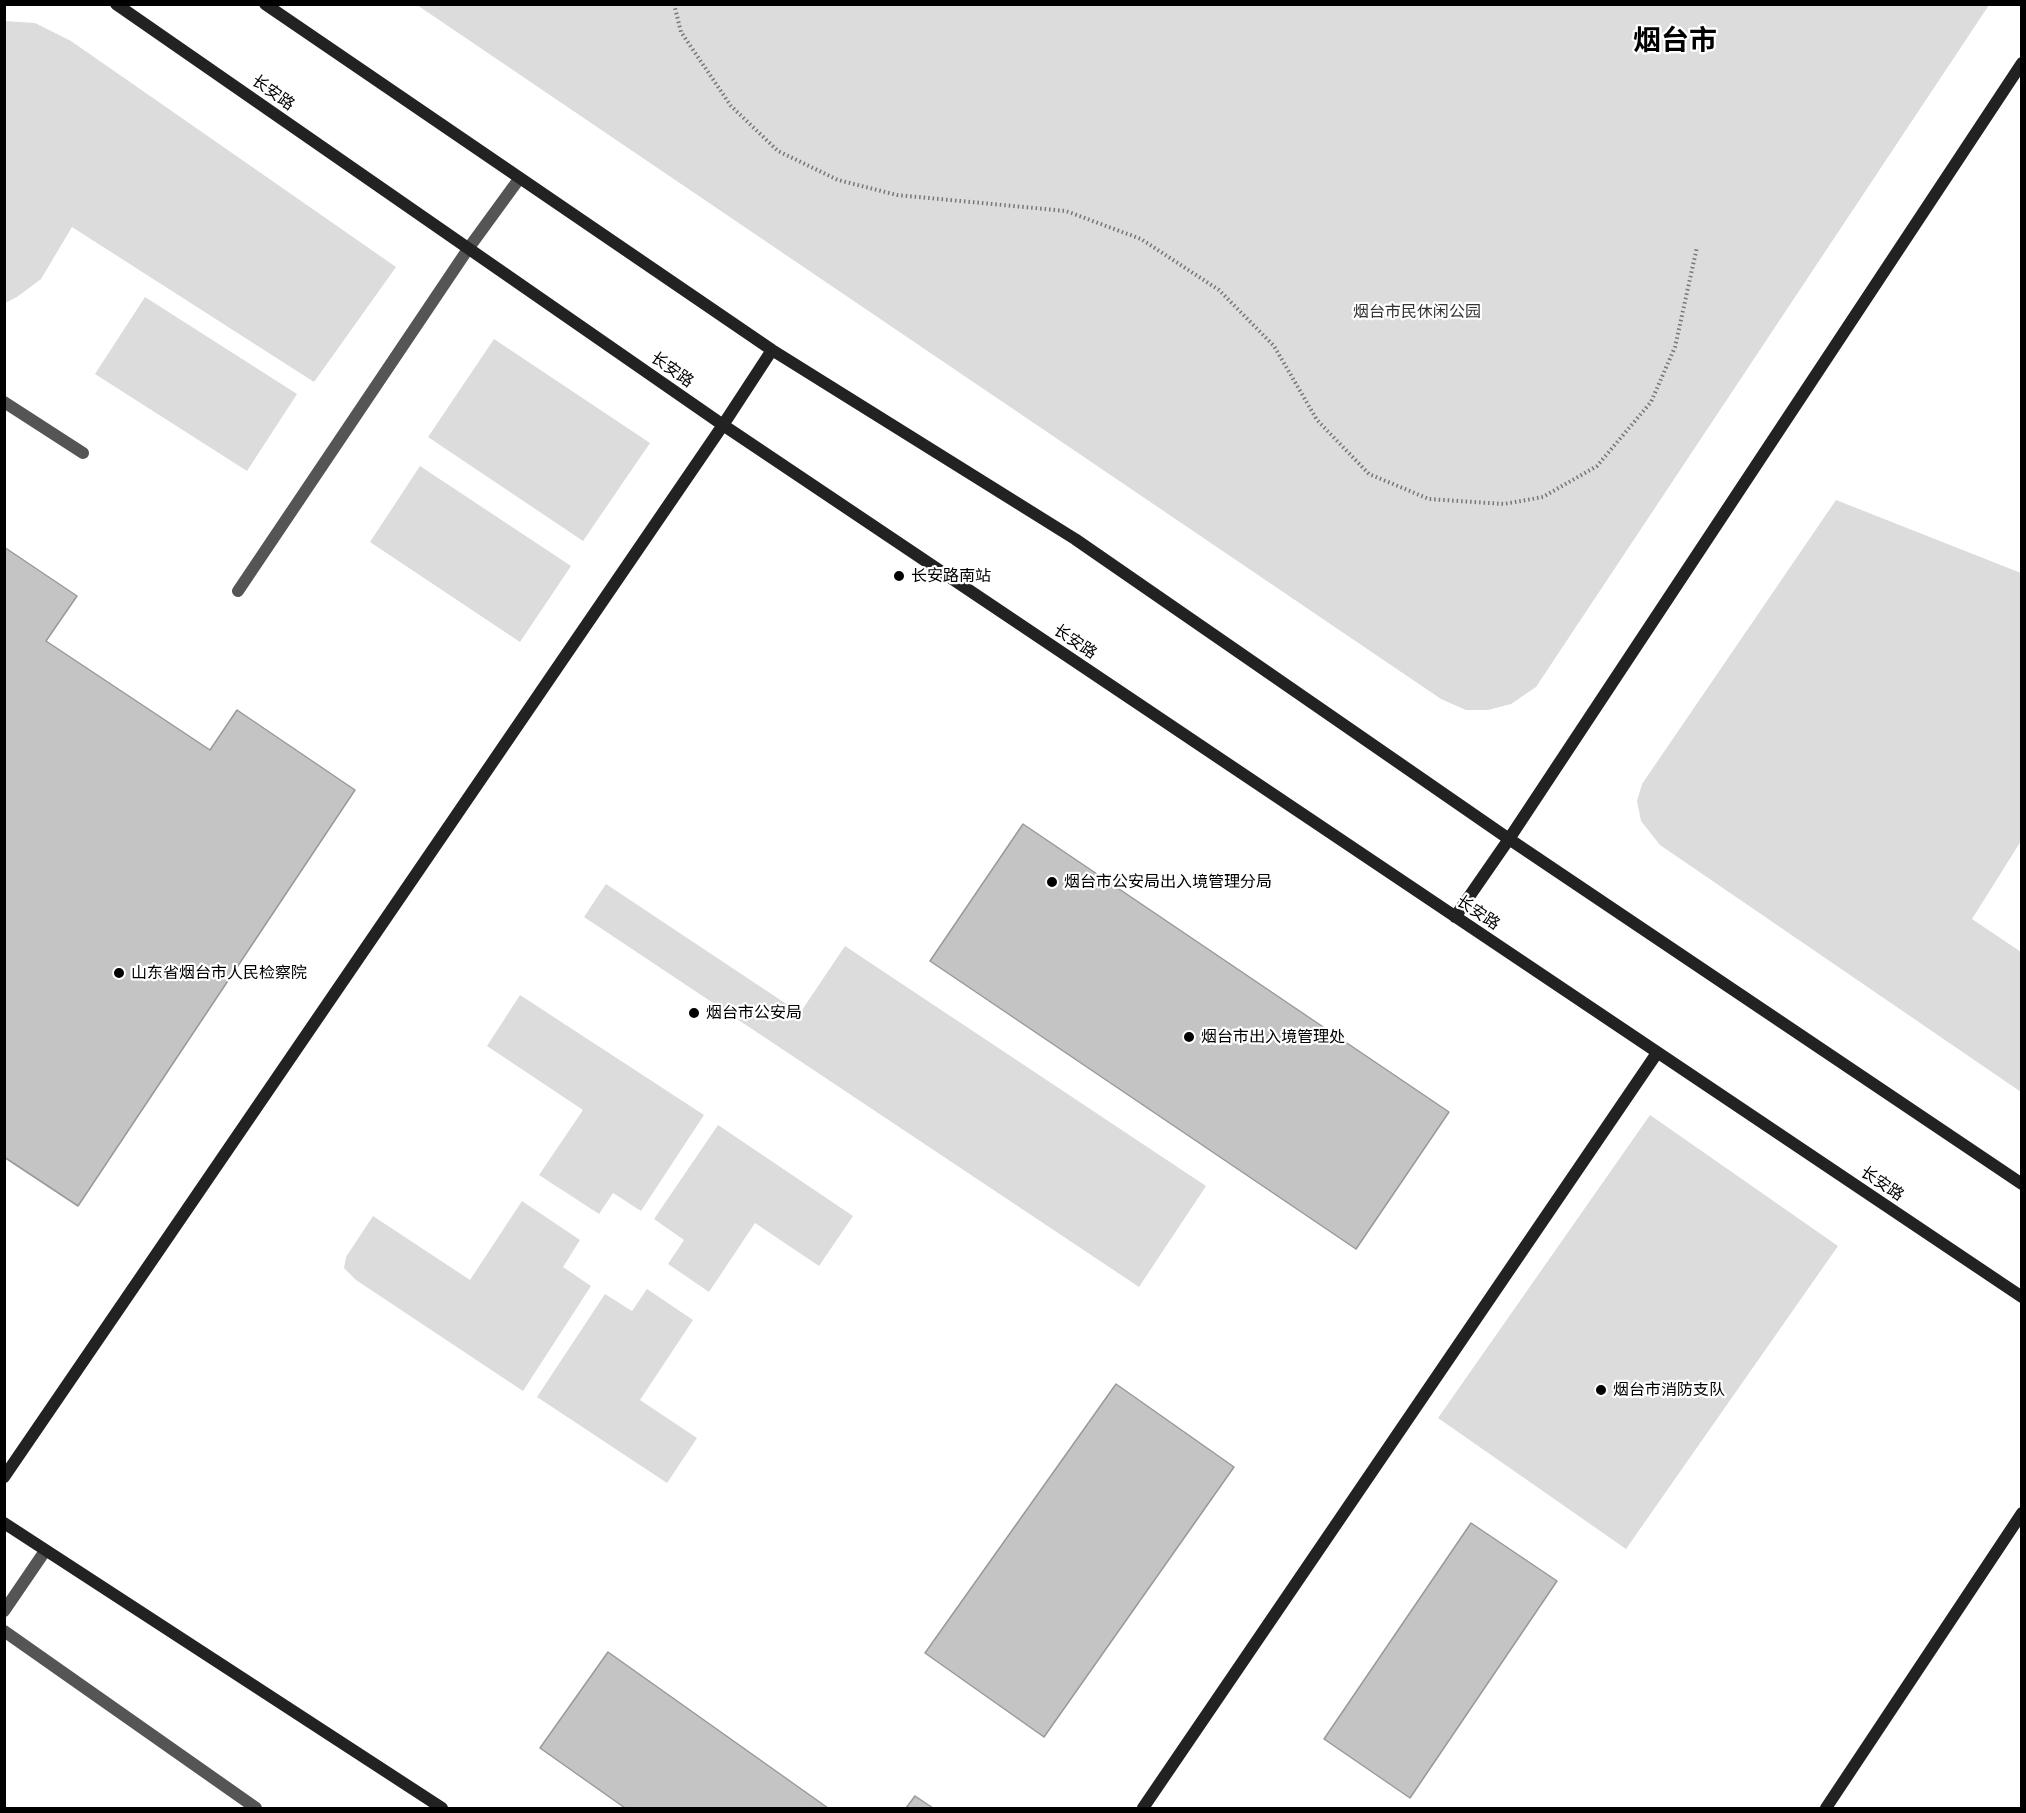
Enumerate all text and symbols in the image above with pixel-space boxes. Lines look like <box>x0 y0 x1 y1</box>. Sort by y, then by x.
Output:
district label: 烟台市 <box>1633 25 1717 59</box>
street label: 长安路 <box>248 71 298 115</box>
park label: 烟台市民休闲公园 <box>1353 302 1481 322</box>
street label: 长安路 <box>647 348 697 392</box>
place label: 长安路南站 <box>911 566 991 586</box>
marker: 长安路南站 <box>892 569 906 583</box>
street label: 长安路 <box>1050 621 1100 663</box>
place label: 烟台市公安局出入境管理分局 <box>1064 872 1272 892</box>
marker: 烟台市公安局出入境管理分局 <box>1045 875 1059 889</box>
street label: 长安路 <box>1453 892 1503 934</box>
place label: 山东省烟台市人民检察院 <box>131 963 307 983</box>
marker: 山东省烟台市人民检察院 <box>112 966 126 980</box>
place label: 烟台市公安局 <box>706 1003 802 1023</box>
marker: 烟台市公安局 <box>687 1006 701 1020</box>
place label: 烟台市出入境管理处 <box>1201 1027 1345 1047</box>
marker: 烟台市出入境管理处 <box>1182 1030 1196 1044</box>
street label: 长安路 <box>1857 1163 1907 1205</box>
place label: 烟台市消防支队 <box>1613 1380 1725 1400</box>
marker: 烟台市消防支队 <box>1594 1383 1608 1397</box>

